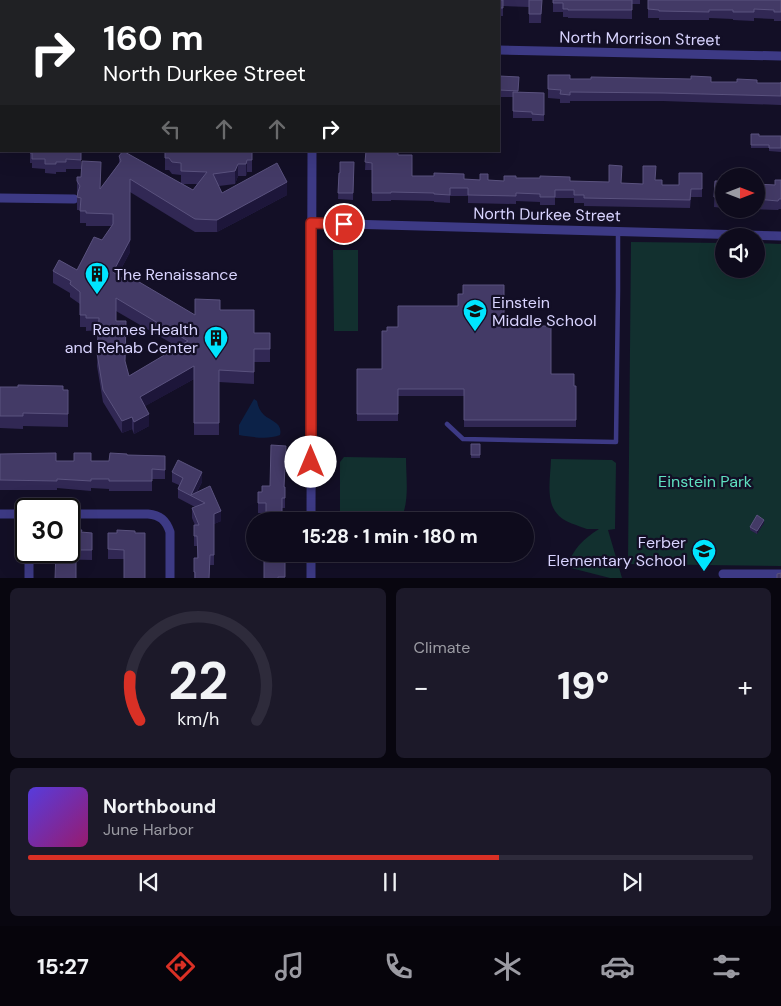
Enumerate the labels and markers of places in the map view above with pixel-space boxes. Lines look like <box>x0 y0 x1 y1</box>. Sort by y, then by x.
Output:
pin <box>323 203 365 245</box>
building icon: The Renaissance <box>84 261 110 295</box>
place label: The Renaissance <box>114 264 238 285</box>
place label: Einstein Middle School <box>492 292 596 331</box>
school or university icon: Einstein Middle School <box>462 298 488 332</box>
place label: Rennes Health and Rehab Center <box>65 319 198 358</box>
building icon: Rennes Health and Rehab Center <box>203 325 229 359</box>
place label: Ferber Elementary School <box>548 532 686 571</box>
school or university icon: Ferber Elementary School <box>691 538 717 572</box>

